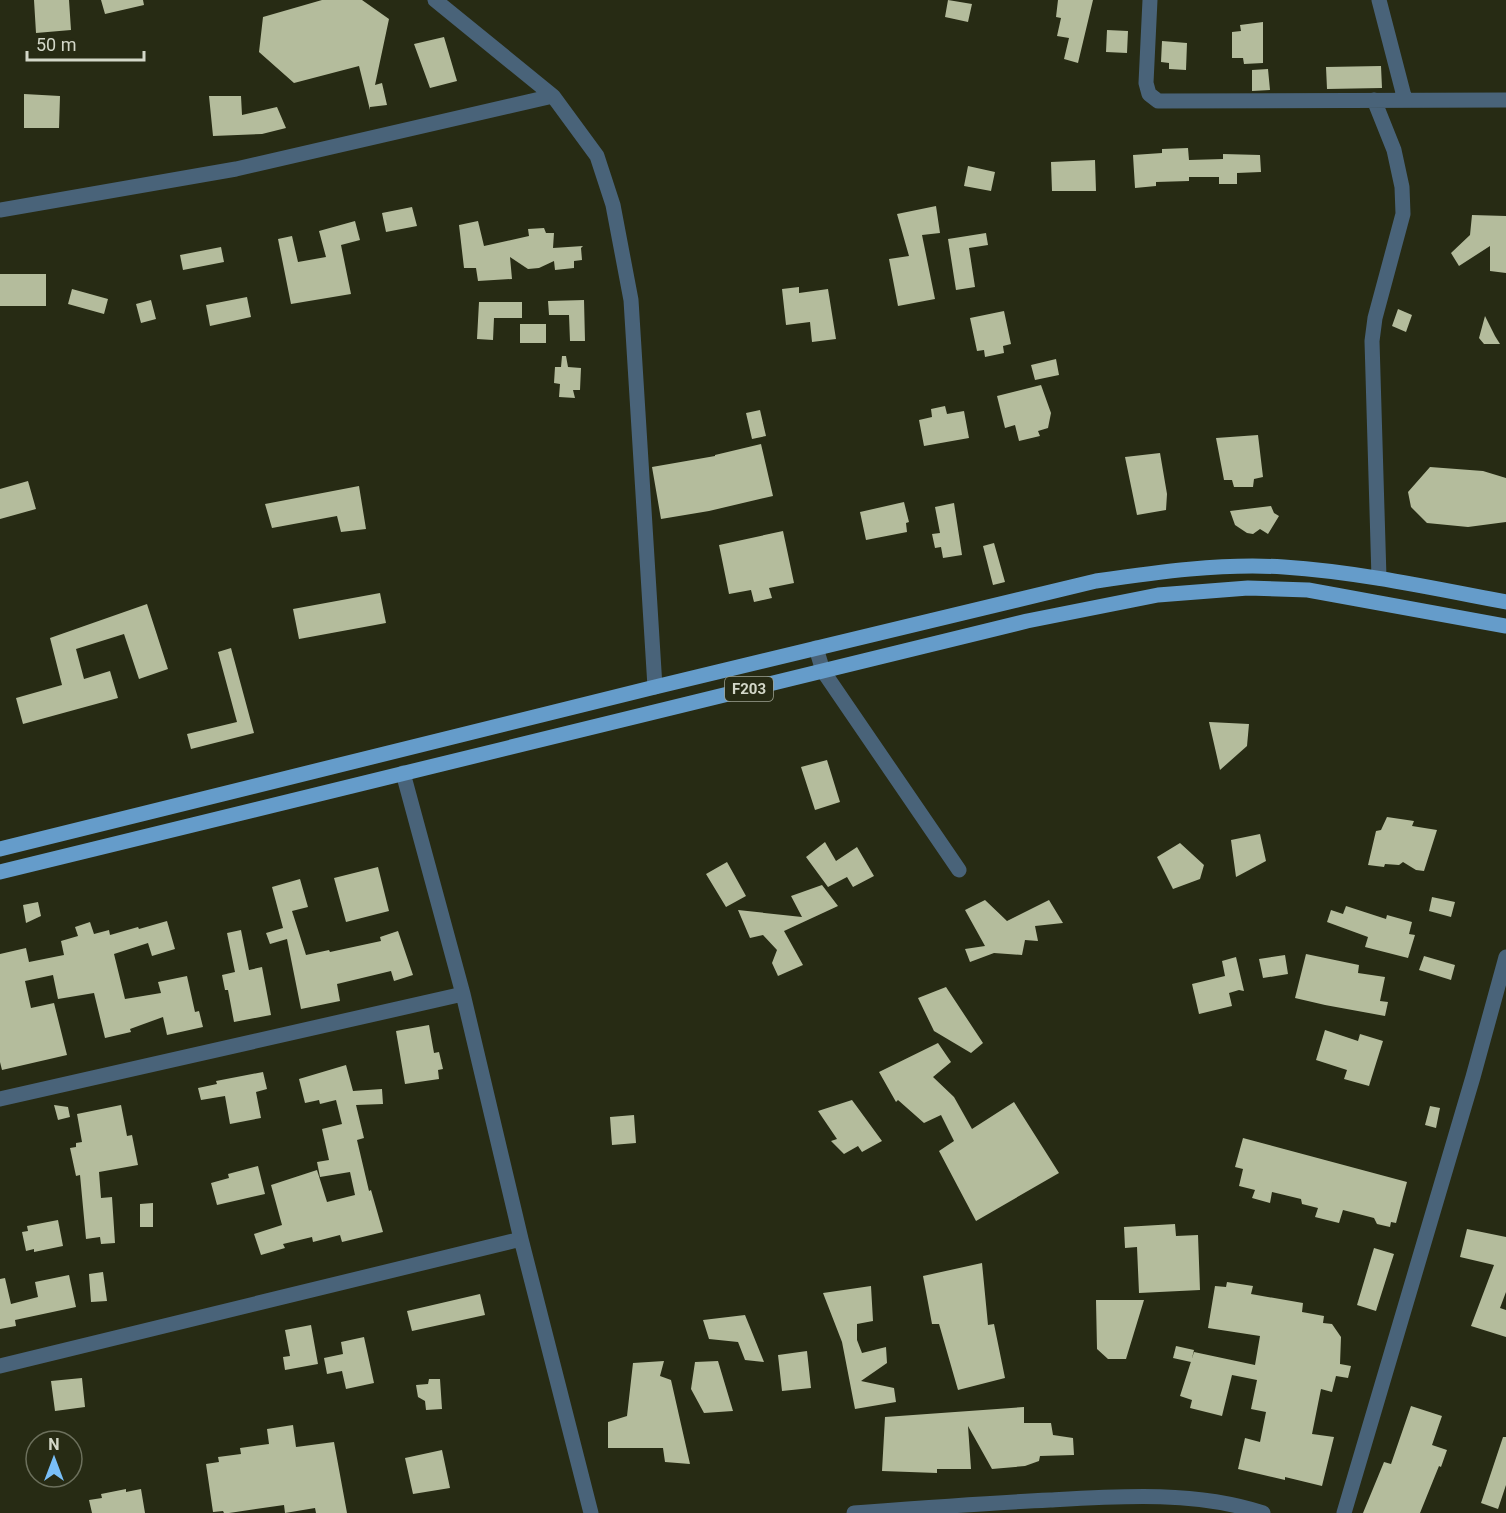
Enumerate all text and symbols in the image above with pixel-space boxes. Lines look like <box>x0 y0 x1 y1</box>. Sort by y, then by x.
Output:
scale bar <box>27 24 144 62</box>
text: 50 m <box>36 34 76 55</box>
road number: F203 <box>725 677 773 701</box>
north arrow <box>24 1429 84 1489</box>
text: N <box>48 1435 60 1454</box>

